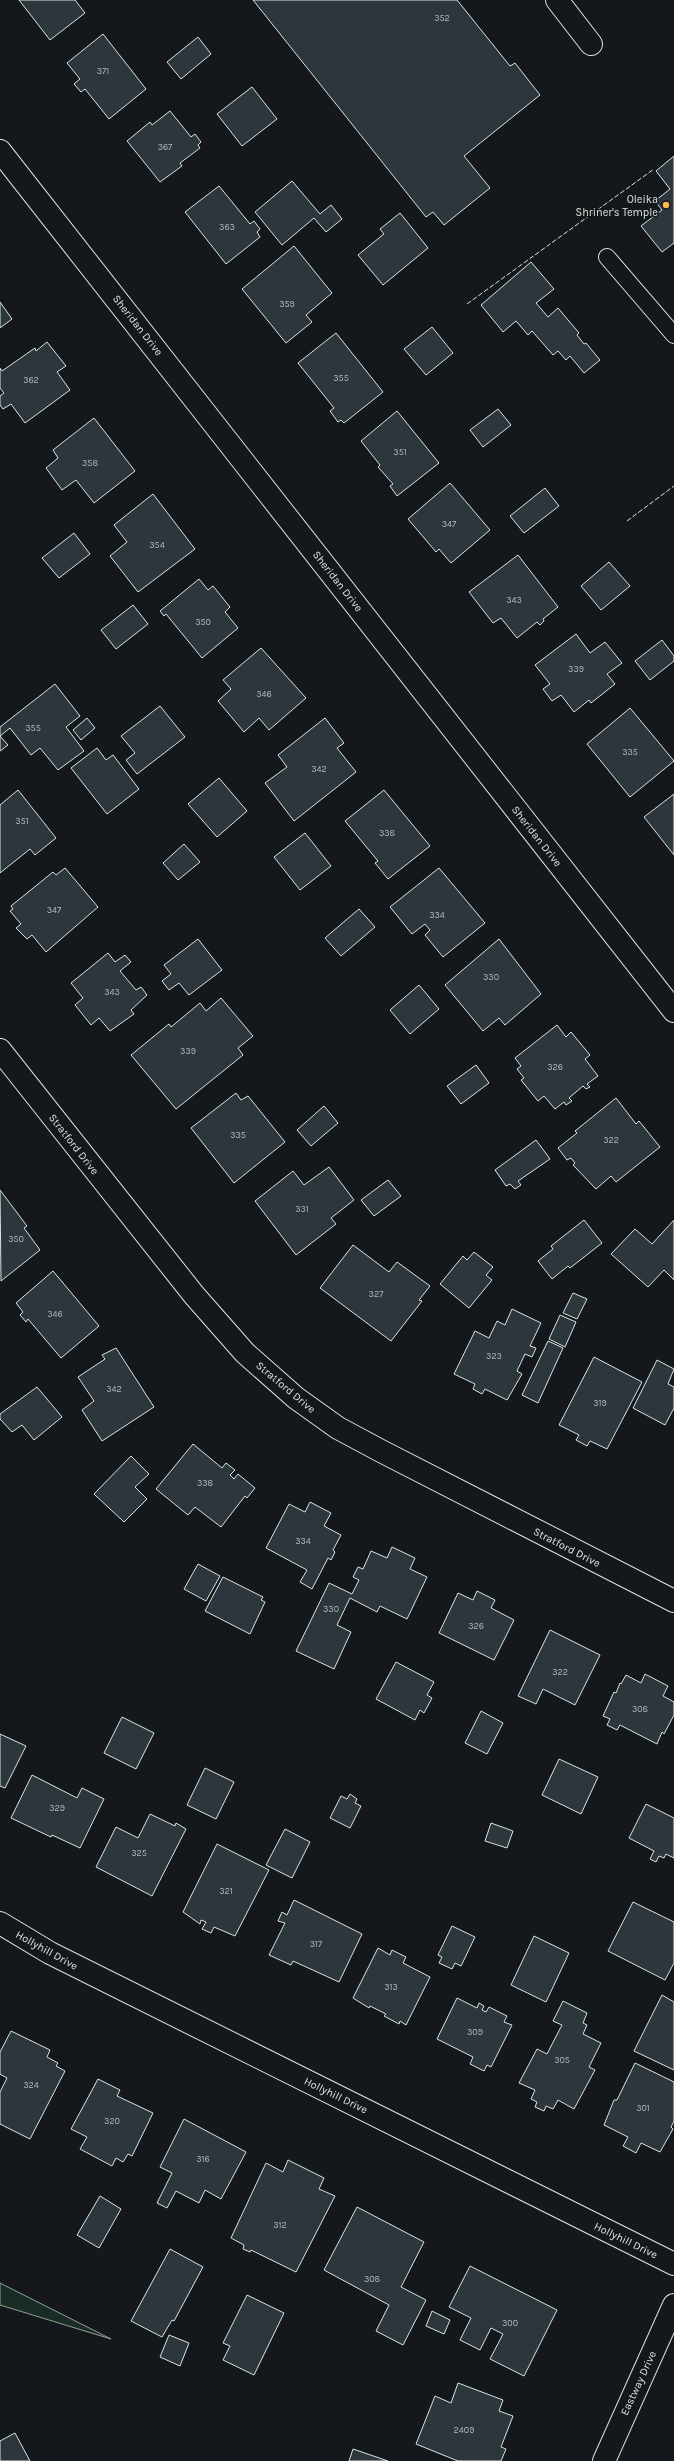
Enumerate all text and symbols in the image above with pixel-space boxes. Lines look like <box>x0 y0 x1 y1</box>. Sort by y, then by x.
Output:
house number: 352 <box>434 13 450 23</box>
house number: 371 <box>97 66 109 76</box>
house number: 367 <box>158 142 173 152</box>
place label: Oleika Shriner's Temple <box>576 193 658 219</box>
marker: Oleika Shriner's Temple <box>661 200 671 210</box>
house number: 363 <box>219 222 235 232</box>
street label: Sheridan Drive <box>110 292 166 359</box>
house number: 359 <box>279 299 295 309</box>
house number: 355 <box>333 373 349 383</box>
house number: 362 <box>23 375 39 385</box>
house number: 351 <box>393 447 407 457</box>
house number: 358 <box>82 458 98 468</box>
house number: 347 <box>442 519 457 529</box>
house number: 354 <box>149 540 165 550</box>
street label: Sheridan Drive <box>310 548 366 615</box>
house number: 343 <box>506 595 522 605</box>
house number: 350 <box>195 617 211 627</box>
house number: 339 <box>568 664 584 674</box>
house number: 346 <box>256 689 272 699</box>
house number: 355 <box>25 723 41 733</box>
house number: 335 <box>622 747 638 757</box>
house number: 342 <box>311 764 327 774</box>
street label: Sheridan Drive <box>509 803 565 870</box>
house number: 351 <box>15 816 29 826</box>
house number: 338 <box>379 828 396 838</box>
house number: 347 <box>47 905 62 915</box>
house number: 334 <box>429 910 445 920</box>
house number: 330 <box>483 972 499 982</box>
house number: 343 <box>104 987 120 997</box>
house number: 339 <box>180 1046 196 1056</box>
house number: 326 <box>547 1062 563 1072</box>
street label: Stratford Drive <box>46 1111 102 1178</box>
house number: 335 <box>230 1130 246 1140</box>
house number: 322 <box>603 1135 619 1145</box>
house number: 331 <box>295 1204 309 1214</box>
house number: 350 <box>8 1234 24 1244</box>
house number: 327 <box>369 1289 384 1299</box>
house number: 346 <box>47 1309 63 1319</box>
house number: 323 <box>486 1351 502 1361</box>
street label: Stratford Drive <box>253 1359 318 1416</box>
house number: 342 <box>106 1384 122 1394</box>
house number: 319 <box>593 1398 607 1408</box>
house number: 338 <box>197 1478 214 1488</box>
street label: Stratford Drive <box>531 1525 603 1570</box>
house number: 334 <box>295 1536 311 1546</box>
house number: 330 <box>323 1604 339 1614</box>
house number: 326 <box>468 1621 484 1631</box>
house number: 322 <box>552 1667 568 1677</box>
house number: 308 <box>632 1704 649 1714</box>
house number: 329 <box>49 1803 65 1813</box>
house number: 325 <box>131 1848 147 1858</box>
house number: 321 <box>219 1886 233 1896</box>
street label: Hollyhill Drive <box>13 1928 80 1973</box>
house number: 317 <box>310 1939 323 1949</box>
house number: 313 <box>384 1982 398 1992</box>
house number: 309 <box>467 2027 483 2037</box>
house number: 305 <box>554 2055 570 2065</box>
street label: Hollyhill Drive <box>302 2074 370 2117</box>
house number: 324 <box>23 2080 39 2090</box>
house number: 301 <box>636 2103 650 2113</box>
house number: 320 <box>104 2116 120 2126</box>
house number: 316 <box>196 2154 210 2164</box>
street label: Hollyhill Drive <box>592 2219 660 2262</box>
house number: 312 <box>273 2220 287 2230</box>
house number: 308 <box>364 2274 381 2284</box>
house number: 300 <box>502 2318 518 2328</box>
street label: Eastway Drive <box>618 2349 659 2418</box>
house number: 2409 <box>454 2425 474 2435</box>

